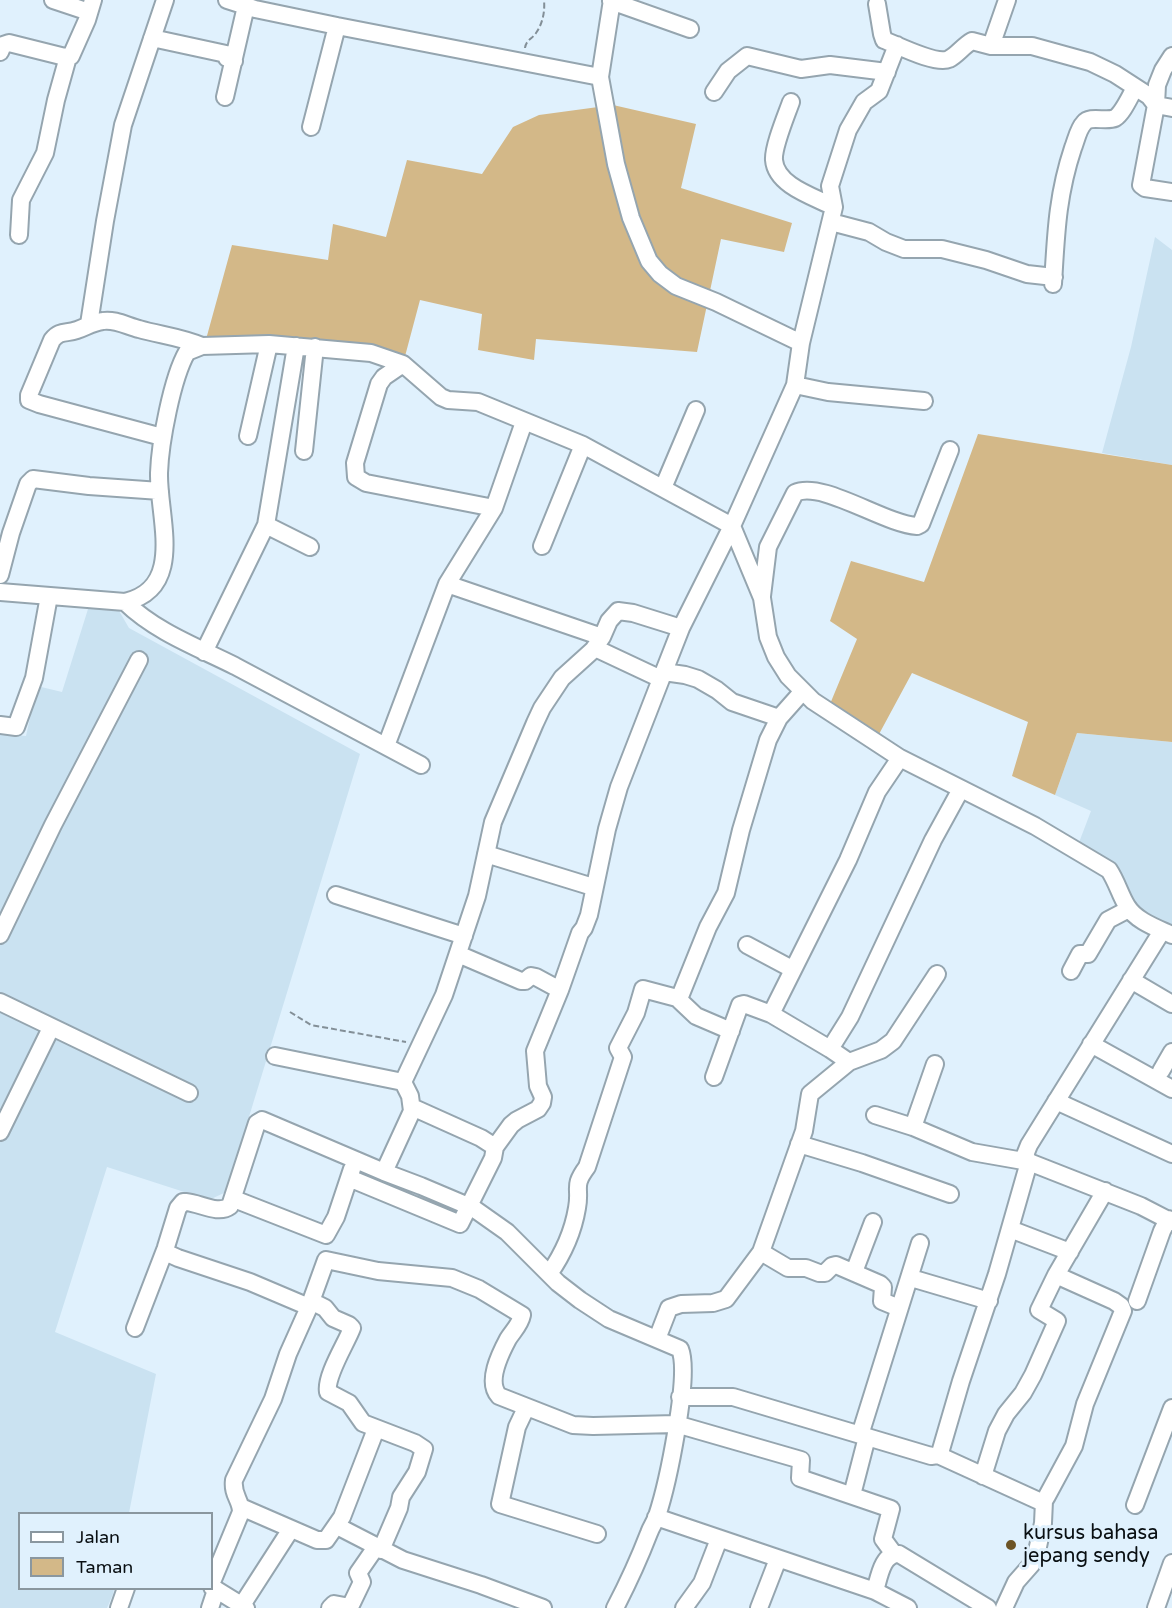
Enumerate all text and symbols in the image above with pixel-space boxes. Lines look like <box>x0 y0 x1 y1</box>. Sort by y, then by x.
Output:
legend <box>18 1512 213 1590</box>
place label: kursus bahasa jepang sendy <box>1023 1522 1158 1569</box>
text: Jalan <box>76 1526 120 1548</box>
marker: kursus bahasa jepang sendy <box>1004 1538 1018 1552</box>
text: Taman <box>76 1556 133 1578</box>

